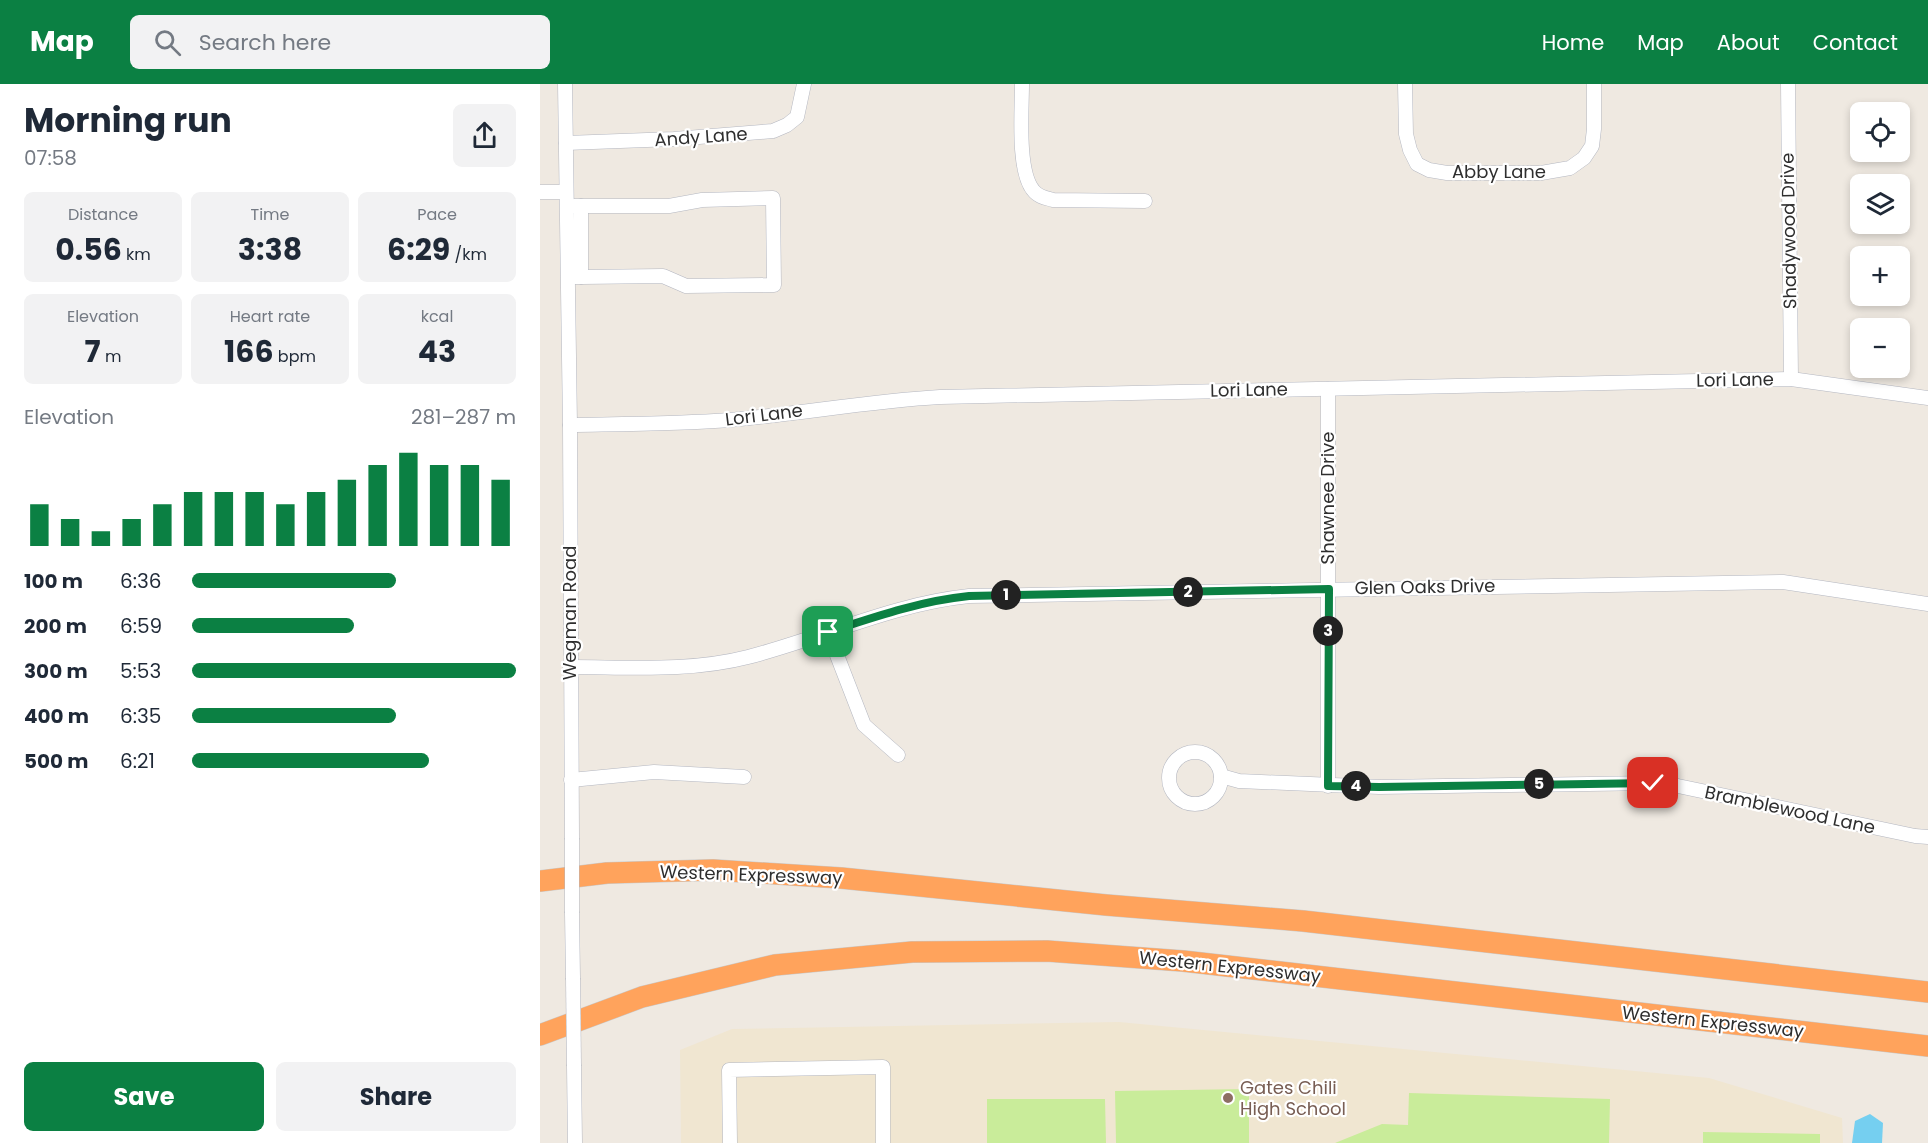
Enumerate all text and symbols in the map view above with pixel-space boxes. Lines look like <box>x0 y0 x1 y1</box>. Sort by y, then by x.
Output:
search box <box>130 15 550 69</box>
text: Map <box>30 22 94 61</box>
icon: search <box>151 26 184 59</box>
text: Search here <box>199 27 331 58</box>
text: Home <box>1542 28 1604 57</box>
text: Map <box>1637 28 1684 57</box>
text: About <box>1717 28 1780 57</box>
text: Contact <box>1813 28 1898 57</box>
text: Morning run <box>24 97 232 144</box>
map controls <box>1850 102 1910 378</box>
button: locate <box>1850 102 1910 162</box>
button: share <box>453 104 516 167</box>
street label: Andy Lane <box>654 121 748 152</box>
text: 07:58 <box>24 144 77 172</box>
street label: Shadywood Drive <box>1775 153 1802 309</box>
street label: Abby Lane <box>1452 159 1546 184</box>
button: layers <box>1850 174 1910 234</box>
text: Distance <box>68 203 138 226</box>
text: Time <box>251 203 290 226</box>
text: Pace <box>417 203 457 226</box>
text: 0.56 <box>55 228 122 271</box>
text: 3:38 <box>238 228 302 271</box>
text: 6:29 <box>387 228 450 271</box>
text: km <box>122 243 151 266</box>
text: /km <box>450 243 487 266</box>
button: + <box>1850 246 1910 306</box>
text: Elevation <box>67 305 139 328</box>
text: Heart rate <box>230 305 310 328</box>
text: kcal <box>421 305 453 328</box>
button: − <box>1850 318 1910 378</box>
text: 7 <box>85 330 101 373</box>
text: 166 <box>224 330 274 373</box>
text: 43 <box>418 330 456 373</box>
text: m <box>101 345 121 368</box>
text: bpm <box>274 345 316 368</box>
street label: Lori Lane <box>1696 366 1774 393</box>
street label: Lori Lane <box>1210 376 1288 403</box>
street label: Lori Lane <box>724 397 804 432</box>
text: Elevation <box>24 403 114 431</box>
text: 281–287 m <box>411 403 516 431</box>
street label: Shawnee Drive <box>1315 432 1340 564</box>
street label: Wegman Road <box>557 546 582 680</box>
text: 100 m <box>24 567 83 595</box>
text: 6:36 <box>120 567 161 595</box>
street label: Glen Oaks Drive <box>1354 573 1496 600</box>
pin: 2 <box>1173 577 1203 607</box>
pin: 1 <box>991 580 1021 610</box>
text: 2 <box>1183 580 1193 603</box>
text: 1 <box>1003 583 1009 606</box>
pin <box>802 606 853 657</box>
text: 200 m <box>24 612 87 640</box>
text: 6:59 <box>120 612 162 640</box>
icon: arrive <box>811 615 844 648</box>
pin: 3 <box>1313 616 1343 646</box>
text: 3 <box>1323 619 1333 642</box>
text: 300 m <box>24 657 88 685</box>
text: 5:53 <box>120 657 161 685</box>
text: 400 m <box>24 702 89 730</box>
text: 6:35 <box>120 702 161 730</box>
text: 500 m <box>24 747 89 775</box>
text: 6:21 <box>120 747 155 775</box>
pin <box>1627 757 1678 808</box>
icon: check <box>1636 766 1669 799</box>
pin: 5 <box>1524 769 1554 799</box>
pin: 4 <box>1341 771 1371 801</box>
text: 5 <box>1534 772 1544 795</box>
text: 4 <box>1351 774 1361 797</box>
street label: Bramblewood Lane <box>1703 779 1878 840</box>
street label: Western Expressway <box>659 859 843 890</box>
street label: Western Expressway <box>1138 945 1322 988</box>
street label: Western Expressway <box>1621 1000 1805 1043</box>
button: Save <box>24 1062 264 1131</box>
button: Share <box>276 1062 516 1131</box>
place label: Gates Chili High School <box>1240 1075 1346 1121</box>
marker: Gates Chili High School <box>1221 1091 1235 1105</box>

